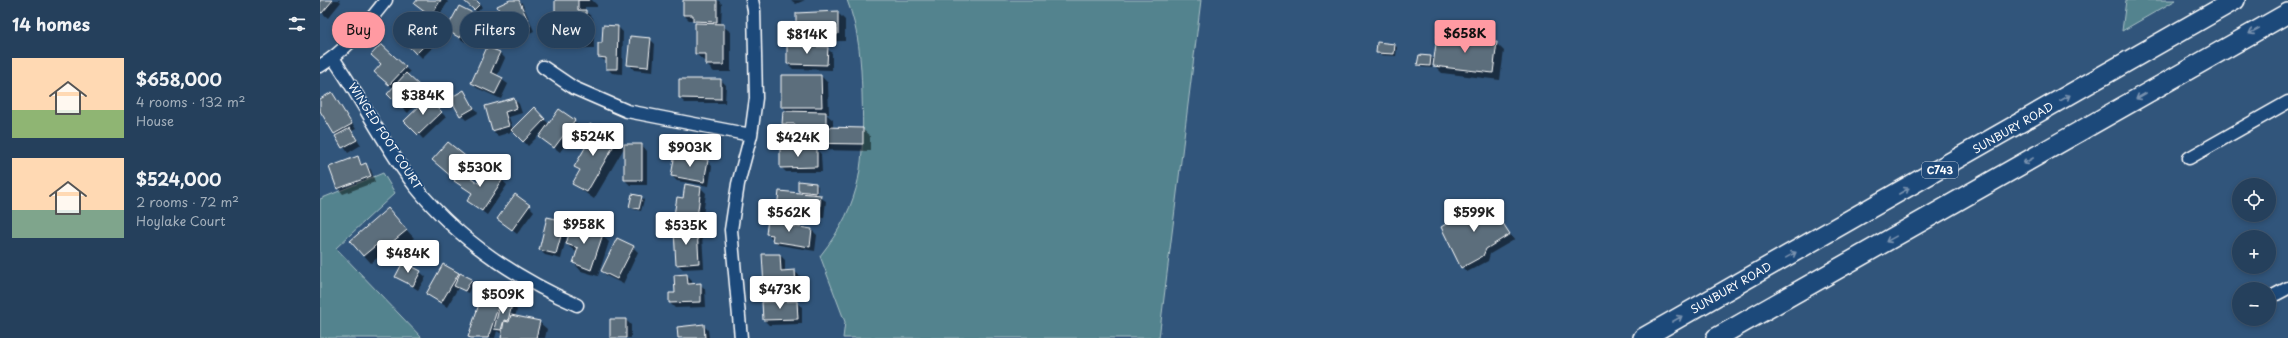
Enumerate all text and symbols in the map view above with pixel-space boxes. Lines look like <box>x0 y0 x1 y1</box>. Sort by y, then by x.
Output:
text: 14 homes <box>12 11 90 37</box>
chip: Buy <box>332 12 385 48</box>
chip: Rent <box>393 12 452 48</box>
chip: Filters <box>460 12 529 48</box>
chip: New <box>537 12 595 48</box>
icon: filters <box>286 13 308 35</box>
pin: $658K <box>1437 20 1493 54</box>
pin: $814K <box>779 21 835 55</box>
text: $658K <box>1444 23 1486 42</box>
text: $814K <box>786 24 828 43</box>
one-way arrow <box>2248 28 2260 36</box>
text: $658,000 <box>136 66 222 92</box>
icon: home <box>44 74 92 122</box>
street label: WINGED FOOT COURT <box>344 79 427 193</box>
pin: $384K <box>395 82 451 116</box>
text: $384K <box>401 85 445 104</box>
text: 4 rooms · 132 m² <box>136 92 246 111</box>
one-way arrow <box>2135 92 2147 100</box>
one-way arrow <box>2059 93 2071 101</box>
street label: SUNBURY ROAD <box>1969 97 2056 158</box>
text: House <box>136 111 174 130</box>
pin: $524K <box>565 123 621 157</box>
pin: $424K <box>770 124 826 158</box>
text: $524K <box>571 126 615 145</box>
text: $424K <box>776 127 820 146</box>
pin: $903K <box>662 134 718 168</box>
text: $903K <box>668 137 712 156</box>
pin: $530K <box>452 154 508 188</box>
text: $530K <box>458 157 502 176</box>
one-way arrow <box>2022 157 2034 165</box>
road number: C743 <box>1922 162 1958 178</box>
text: $524,000 <box>136 166 221 192</box>
icon: home <box>44 174 92 222</box>
map controls <box>2232 178 2276 326</box>
button: locate <box>2232 178 2276 222</box>
one-way arrow <box>1898 186 1910 194</box>
text: 2 rooms · 72 m² <box>136 192 239 211</box>
pin: $562K <box>761 199 817 233</box>
pin: $599K <box>1446 199 1502 233</box>
text: $562K <box>767 202 811 221</box>
text: $599K <box>1453 202 1495 221</box>
text: Hoylake Court <box>136 211 226 230</box>
pin: $958K <box>556 211 612 245</box>
pin: $535K <box>658 212 714 246</box>
text: $958K <box>563 214 605 233</box>
text: $535K <box>665 215 707 234</box>
button: + <box>2232 230 2276 274</box>
one-way arrow <box>1885 236 1897 244</box>
pin: $484K <box>380 240 436 274</box>
text: $484K <box>386 243 430 262</box>
one-way arrow <box>1784 250 1796 258</box>
street label: SUNBURY ROAD <box>1687 257 1774 318</box>
pin: $473K <box>752 276 808 310</box>
text: $473K <box>759 279 801 298</box>
pin: $509K <box>475 281 531 315</box>
button: − <box>2232 282 2276 326</box>
text: $509K <box>481 284 525 303</box>
one-way arrow <box>1671 314 1683 322</box>

